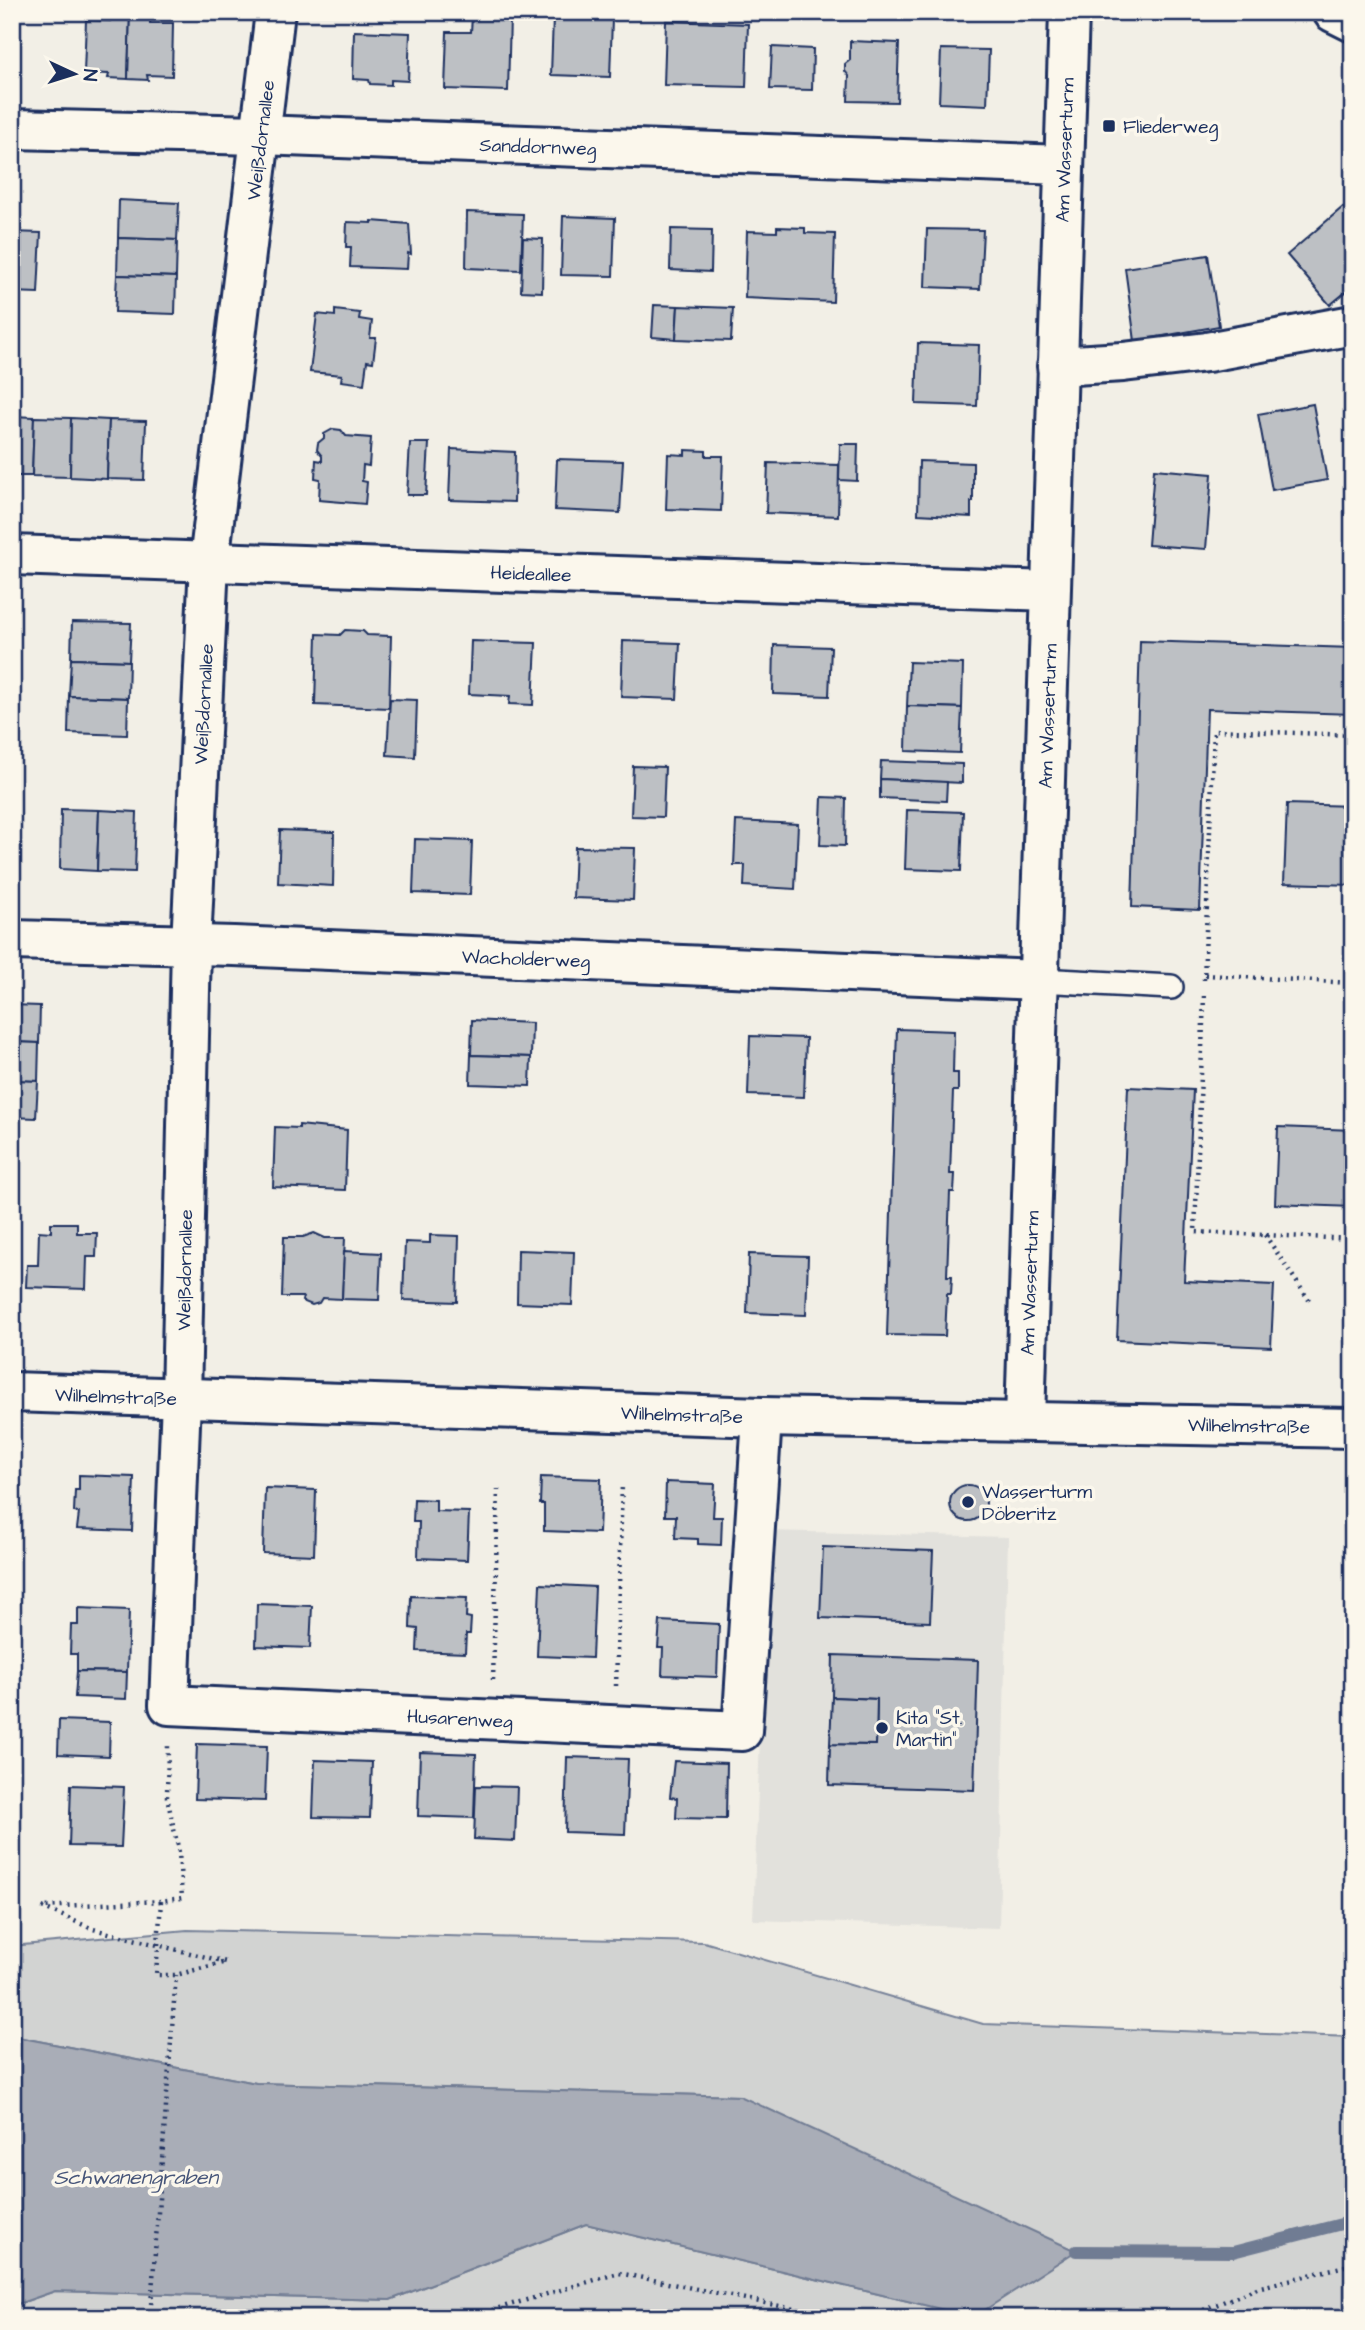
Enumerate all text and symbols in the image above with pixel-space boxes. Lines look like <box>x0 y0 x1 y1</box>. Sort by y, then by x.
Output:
north arrow <box>38 38 108 108</box>
text: N <box>76 68 103 82</box>
street label: Am Wasserturm <box>1049 77 1082 223</box>
street label: Weißdornallee <box>241 78 282 202</box>
place label: Fliederweg <box>1123 114 1218 142</box>
marker: Fliederweg <box>1101 118 1117 134</box>
street label: Sanddornweg <box>479 132 597 164</box>
street label: Heideallee <box>490 560 572 589</box>
street label: Weißdornallee <box>188 643 221 765</box>
street label: Am Wasserturm <box>1032 643 1065 789</box>
street label: Wacholderweg <box>461 944 591 976</box>
street label: Weißdornallee <box>171 1209 200 1331</box>
street label: Am Wasserturm <box>1014 1210 1047 1356</box>
street label: Wilhelmstraße <box>54 1382 178 1413</box>
street label: Wilhelmstraße <box>620 1400 744 1431</box>
street label: Wilhelmstraße <box>1188 1412 1310 1441</box>
place label: Wasserturm Döberitz <box>982 1479 1092 1528</box>
marker: Wasserturm Döberitz <box>960 1494 976 1510</box>
street label: Husarenweg <box>406 1703 514 1737</box>
place label: Kita "St. Martin" <box>896 1705 962 1754</box>
marker: Kita "St. Martin" <box>874 1720 890 1736</box>
water label: Schwanengraben <box>54 2163 219 2193</box>

